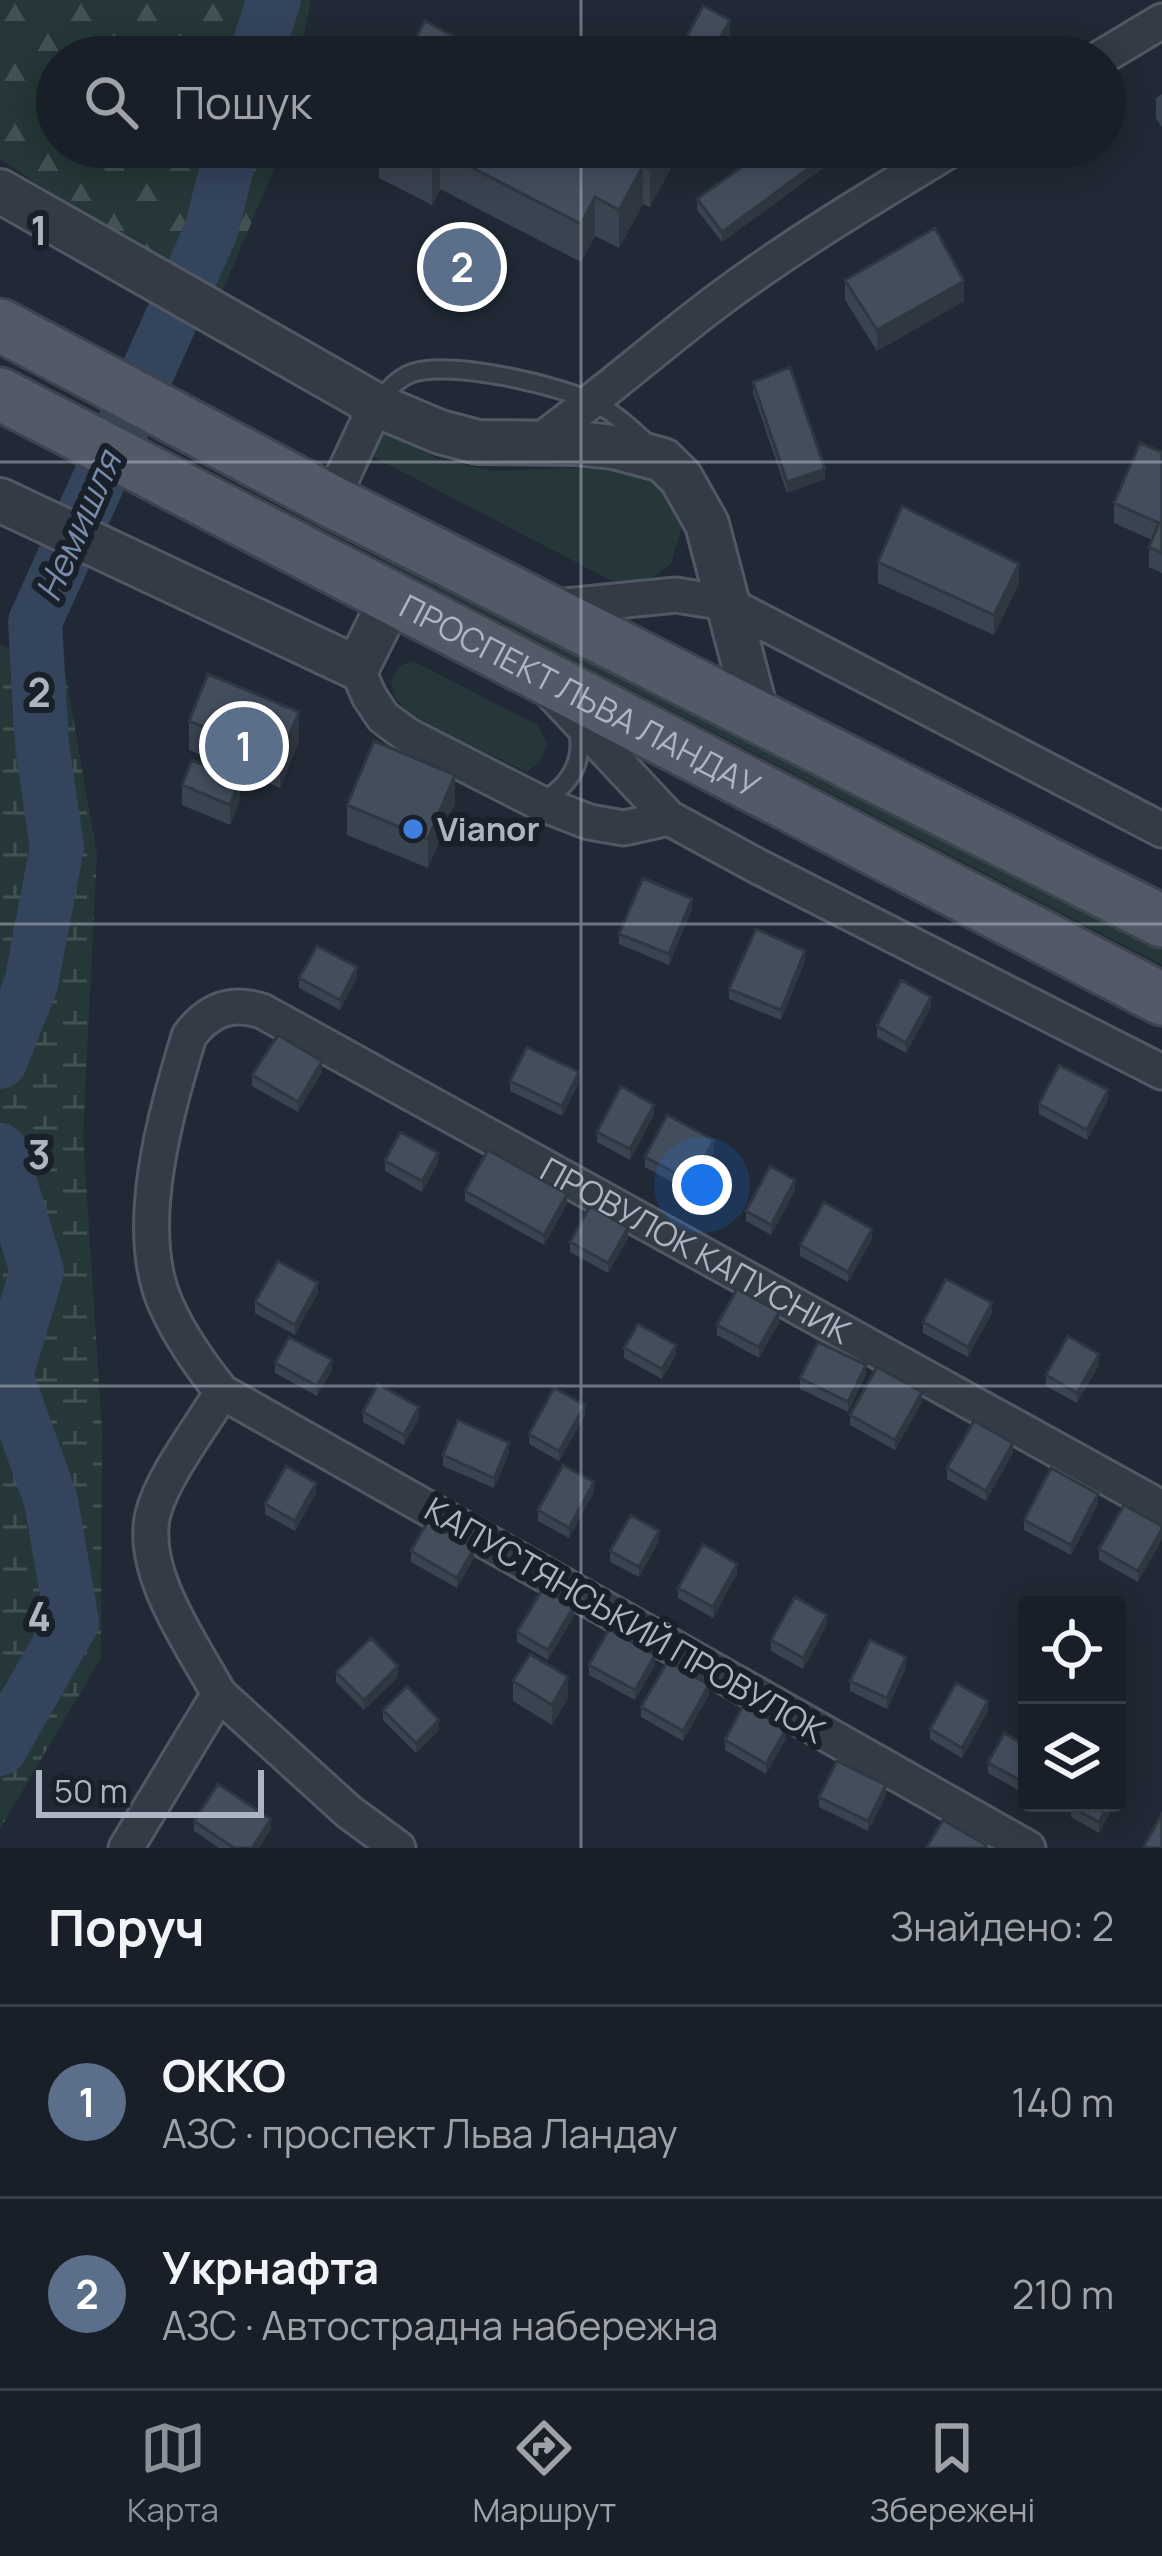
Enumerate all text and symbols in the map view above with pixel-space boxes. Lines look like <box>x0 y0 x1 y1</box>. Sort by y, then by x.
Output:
search box <box>36 36 1126 168</box>
icon: search <box>78 69 144 135</box>
text: Пошук <box>174 71 312 133</box>
text: 1 <box>30 203 48 257</box>
pin: 2 <box>423 222 501 312</box>
water label: Немишля <box>23 441 133 608</box>
street label: ПРОСПЕКТ ЛЬВА ЛАНДАУ <box>392 583 769 808</box>
text: 2 <box>27 665 51 719</box>
pin: 1 <box>205 701 283 791</box>
place label: Vianor <box>437 806 540 851</box>
marker: Vianor <box>400 816 426 842</box>
text: 3 <box>28 1127 50 1181</box>
street label: ПРОВУЛОК КАПУСНИК <box>533 1146 859 1354</box>
your location <box>672 1155 732 1215</box>
street label: КАПУСТЯНСЬКИЙ ПРОВУЛОК <box>417 1486 834 1753</box>
text: 4 <box>27 1589 51 1643</box>
map controls <box>1018 1596 1126 1812</box>
button: locate <box>1018 1596 1126 1704</box>
button: layers <box>1018 1704 1126 1812</box>
scale bar <box>36 1764 264 1817</box>
text: 50 m <box>54 1768 128 1813</box>
text: Поруч <box>48 1892 205 1961</box>
text: Знайдено: 2 <box>890 1899 1114 1953</box>
text: ОККО <box>162 2044 286 2106</box>
text: 1 <box>78 2075 96 2129</box>
text: 140 m <box>1011 2075 1114 2129</box>
text: АЗС · проспект Льва Ландау <box>162 2106 678 2160</box>
text: Укрнафта <box>162 2236 379 2298</box>
text: 2 <box>75 2267 99 2321</box>
text: 210 m <box>1012 2267 1114 2321</box>
text: АЗС · Автострадна набережна <box>162 2298 718 2352</box>
tab: Карта <box>127 2415 219 2532</box>
tab: Маршрут <box>472 2415 616 2532</box>
tab: Збережені <box>870 2415 1035 2532</box>

